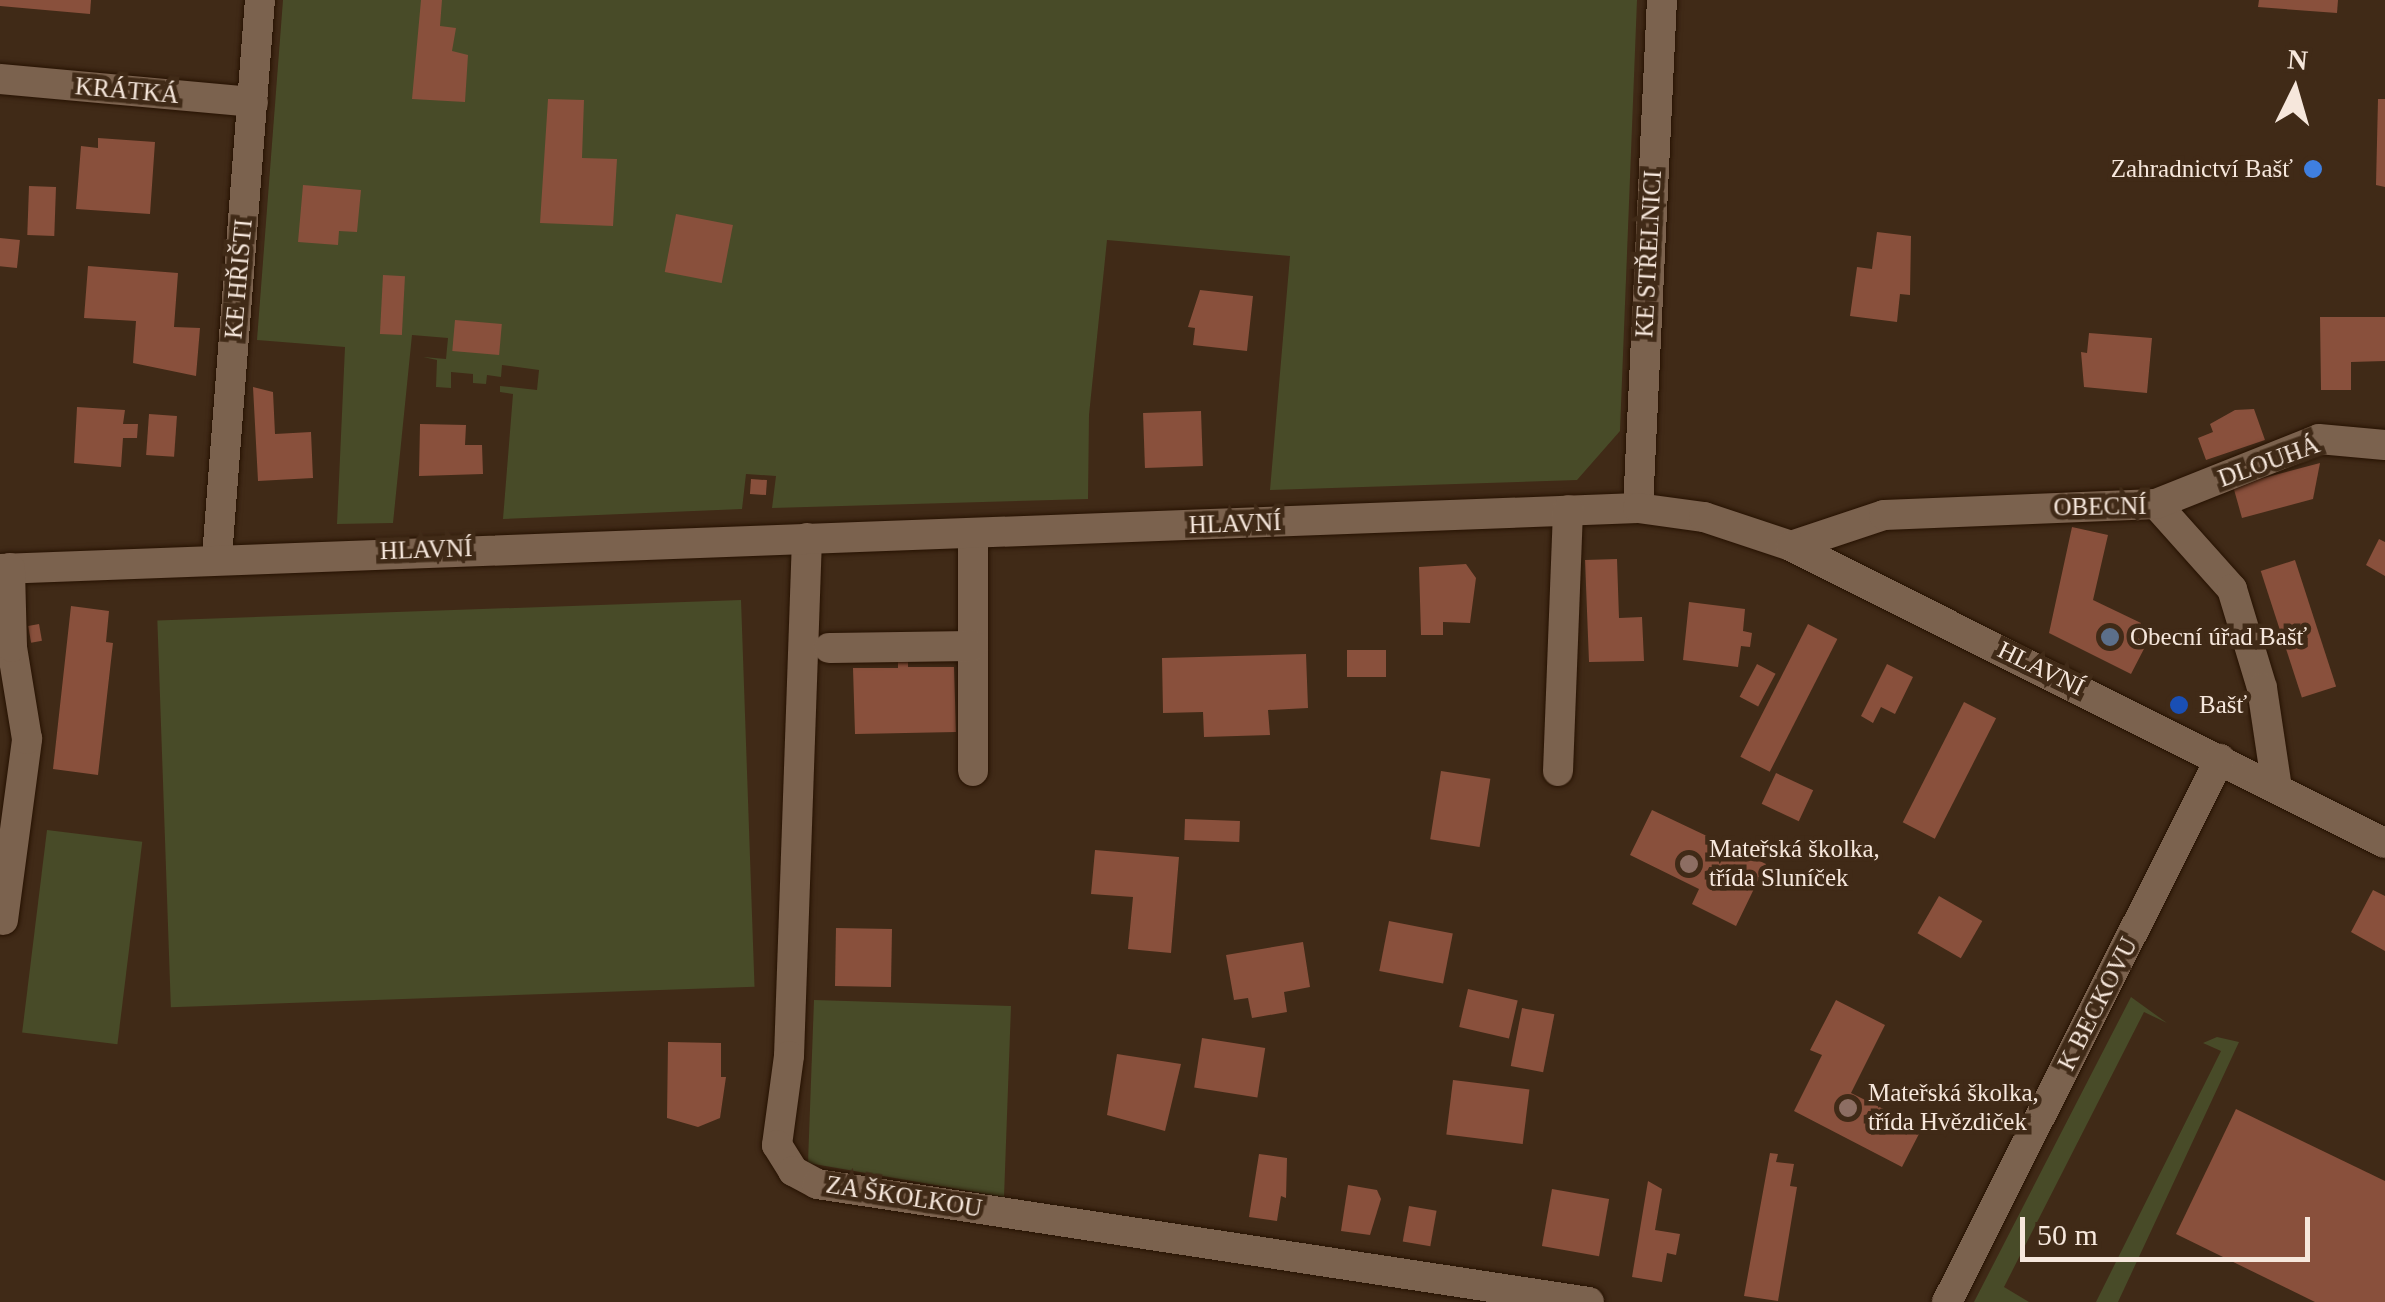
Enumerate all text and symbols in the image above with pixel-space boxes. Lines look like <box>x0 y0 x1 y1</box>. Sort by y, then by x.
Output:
north arrow <box>2245 40 2345 140</box>
text: N <box>2286 43 2309 76</box>
street label: KRÁTKÁ <box>74 72 180 110</box>
place label: Zahradnictví Bašť <box>2111 154 2293 184</box>
marker: Zahradnictví Bašť <box>2302 158 2324 180</box>
street label: KE STŘELNICI <box>1630 170 1668 338</box>
street label: KE HŘIŠTI <box>219 218 259 340</box>
street label: DLOUHÁ <box>2214 430 2324 494</box>
street label: OBECNÍ <box>2053 491 2147 523</box>
street label: HLAVNÍ <box>1188 507 1282 541</box>
street label: HLAVNÍ <box>379 533 473 567</box>
place label: Obecní úřad Bašť <box>2130 622 2307 652</box>
marker: Obecní úřad Bašť <box>2099 626 2121 648</box>
street label: HLAVNÍ <box>1993 635 2089 703</box>
place label: Bašť <box>2199 690 2247 720</box>
marker: Bašť <box>2168 694 2190 716</box>
place label: Mateřská školka, třída Sluníček <box>1709 835 1880 894</box>
marker: Mateřská školka, třída Sluníček <box>1678 853 1700 875</box>
street label: K BECKOVU <box>2052 933 2144 1075</box>
place label: Mateřská školka, třída Hvězdiček <box>1868 1079 2039 1138</box>
marker: Mateřská školka, třída Hvězdiček <box>1837 1097 1859 1119</box>
street label: ZA ŠKOLKOU <box>823 1170 985 1224</box>
scale bar <box>2025 1197 2315 1259</box>
text: 50 m <box>2037 1218 2098 1251</box>

